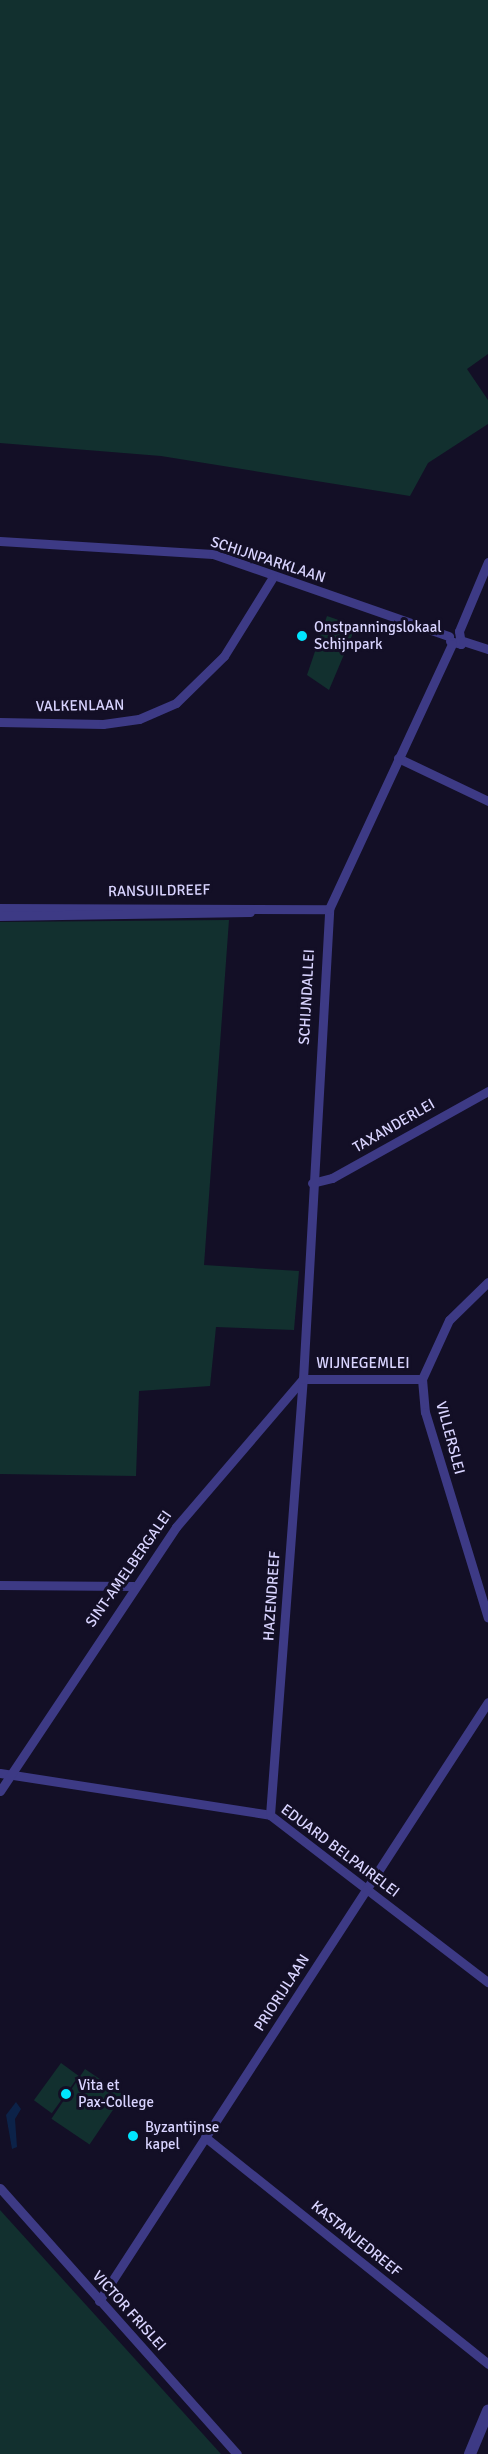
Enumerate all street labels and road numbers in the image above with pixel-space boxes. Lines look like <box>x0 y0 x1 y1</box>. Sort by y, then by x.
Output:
street label: SCHIJNPARKLAAN <box>208 533 328 587</box>
street label: VALKENLAAN <box>36 696 124 716</box>
street label: RANSUILDREEF <box>108 881 210 901</box>
street label: SCHIJNDALLEI <box>296 949 318 1045</box>
street label: TAXANDERLEI <box>350 1095 438 1157</box>
street label: WIJNEGEMLEI <box>316 1355 410 1373</box>
street label: VILLERSLEI <box>432 1400 468 1476</box>
street label: SINT-AMELBERGALEI <box>82 1507 176 1631</box>
street label: HAZENDREEF <box>260 1551 284 1641</box>
street label: EDUARD BELPAIRELEI <box>277 1801 403 1901</box>
street label: PRIORIJLAAN <box>250 1951 314 2035</box>
street label: KASTANJEDREEF <box>307 2197 405 2281</box>
street label: VICTOR FRISLEI <box>88 2267 170 2355</box>

